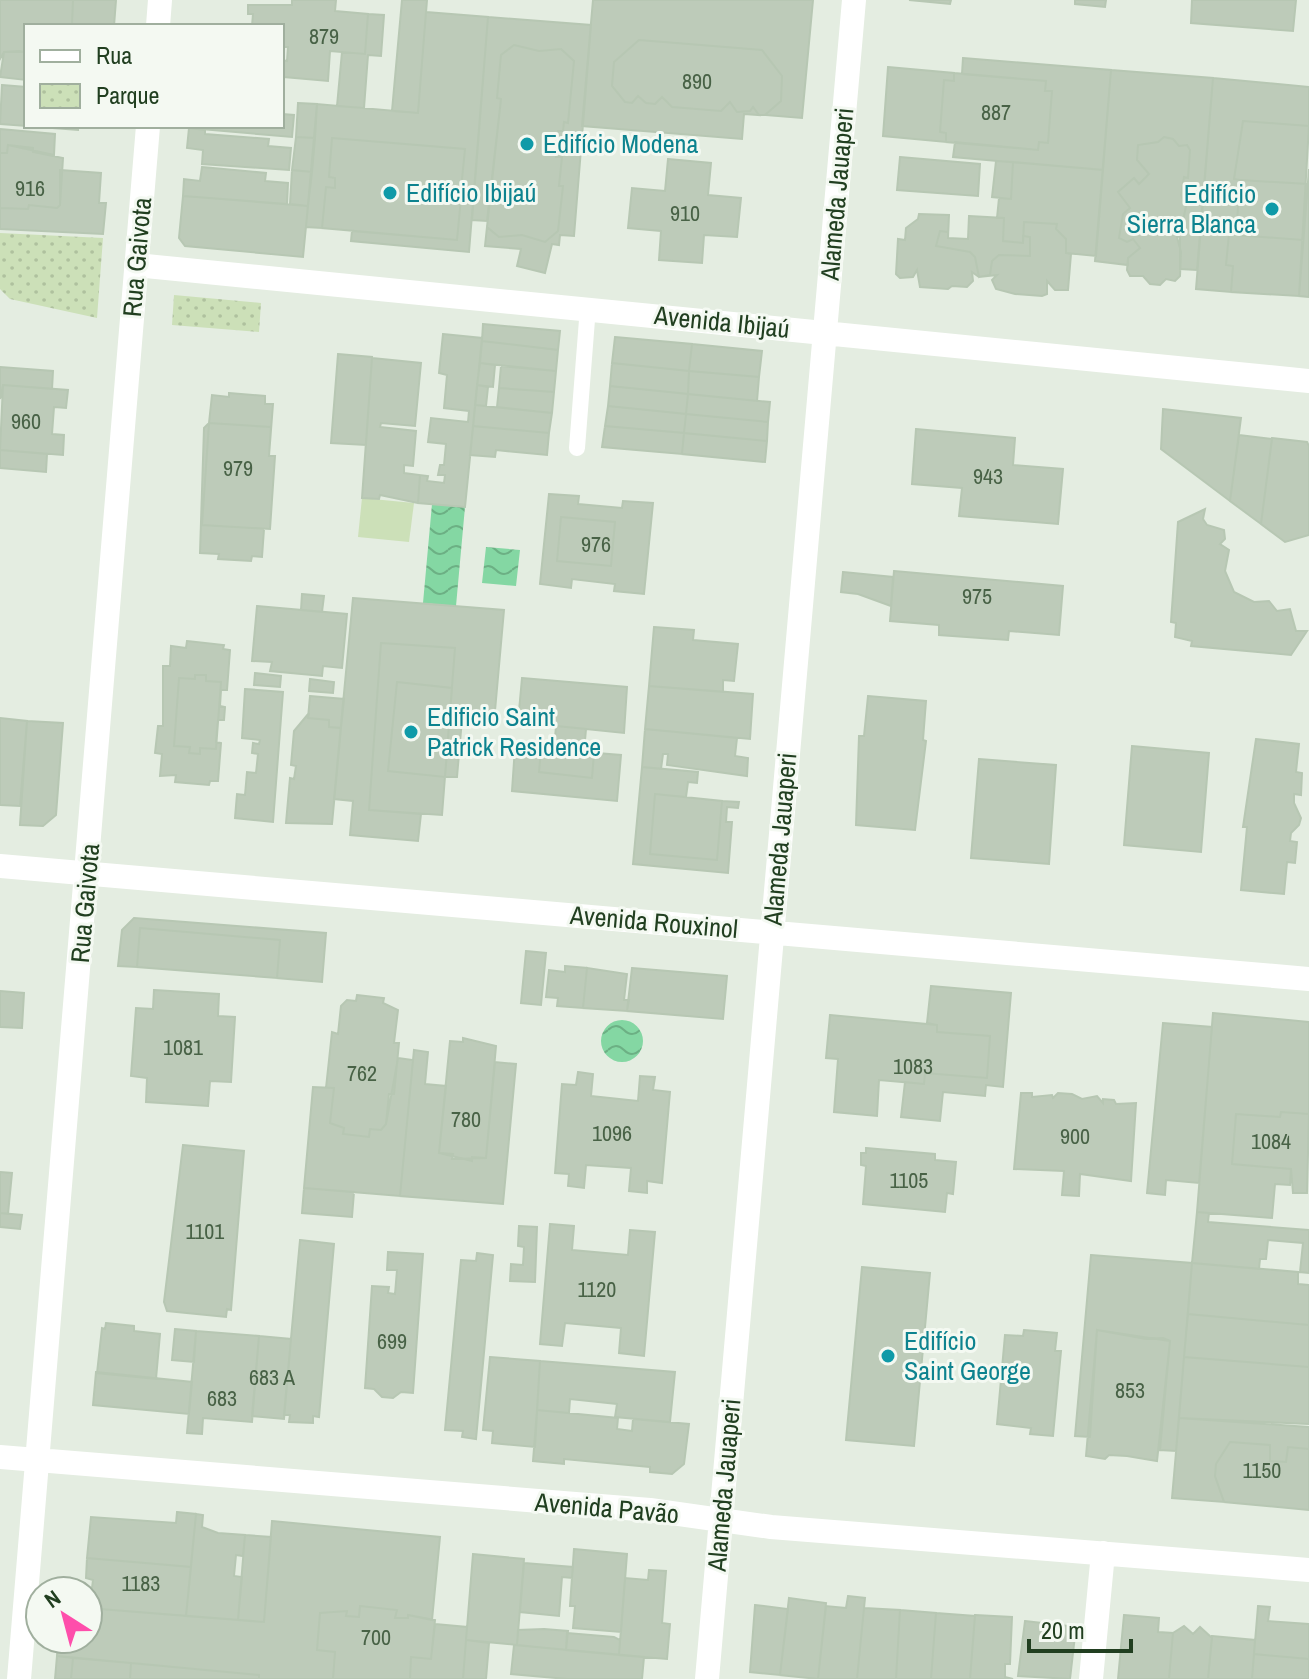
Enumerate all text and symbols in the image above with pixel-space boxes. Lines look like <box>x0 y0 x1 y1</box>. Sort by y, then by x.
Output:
house number: 879 <box>309 21 339 51</box>
legend <box>24 24 284 128</box>
text: Rua <box>96 39 132 71</box>
house number: 890 <box>682 66 712 96</box>
text: Parque <box>96 79 159 111</box>
house number: 887 <box>981 97 1011 127</box>
street label: Alameda Jauaperi <box>811 106 861 283</box>
place label: Edifício Modena <box>543 126 698 161</box>
marker: Edifício Modena <box>518 135 536 153</box>
house number: 916 <box>15 173 45 203</box>
place label: Edifício Ibijaú <box>406 175 536 210</box>
place label: Edifício Sierra Blanca <box>1127 176 1256 241</box>
marker: Edifício Ibijaú <box>381 184 399 202</box>
street label: Rua Gaivota <box>114 196 159 318</box>
house number: 910 <box>670 198 700 228</box>
marker: Edifício Sierra Blanca <box>1263 200 1281 218</box>
street label: Avenida Ibijaú <box>652 297 791 346</box>
house number: 960 <box>11 406 41 436</box>
house number: 979 <box>223 453 253 483</box>
house number: 943 <box>973 461 1003 491</box>
house number: 976 <box>581 529 611 559</box>
house number: 975 <box>962 581 992 611</box>
place label: Edificio Saint Patrick Residence <box>427 699 601 764</box>
marker: Edificio Saint Patrick Residence <box>402 723 420 741</box>
street label: Alameda Jauaperi <box>754 751 804 928</box>
street label: Rua Gaivota <box>62 842 107 964</box>
street label: Avenida Rouxinol <box>568 897 739 946</box>
house number: 1081 <box>163 1032 203 1062</box>
house number: 1083 <box>893 1051 933 1081</box>
house number: 762 <box>347 1058 377 1088</box>
house number: 780 <box>451 1104 481 1134</box>
house number: 1096 <box>592 1118 632 1148</box>
house number: 900 <box>1060 1121 1090 1151</box>
house number: 1084 <box>1251 1126 1291 1156</box>
house number: 1105 <box>890 1165 928 1195</box>
house number: 1101 <box>186 1216 224 1246</box>
house number: 1120 <box>578 1274 616 1304</box>
place label: Edifício Saint George <box>904 1323 1031 1388</box>
house number: 699 <box>377 1326 407 1356</box>
marker: Edifício Saint George <box>879 1347 897 1365</box>
house number: 683 A <box>249 1362 296 1392</box>
house number: 853 <box>1115 1375 1145 1405</box>
house number: 683 <box>207 1383 237 1413</box>
street label: Alameda Jauaperi <box>698 1397 748 1574</box>
house number: 1150 <box>1243 1455 1281 1485</box>
street label: Avenida Pavão <box>533 1484 680 1531</box>
house number: 1183 <box>122 1568 160 1598</box>
north arrow <box>24 1575 104 1655</box>
text: N <box>38 1583 66 1615</box>
scale bar <box>1029 1603 1131 1653</box>
text: 20 m <box>1041 1614 1085 1646</box>
house number: 700 <box>361 1622 391 1652</box>

